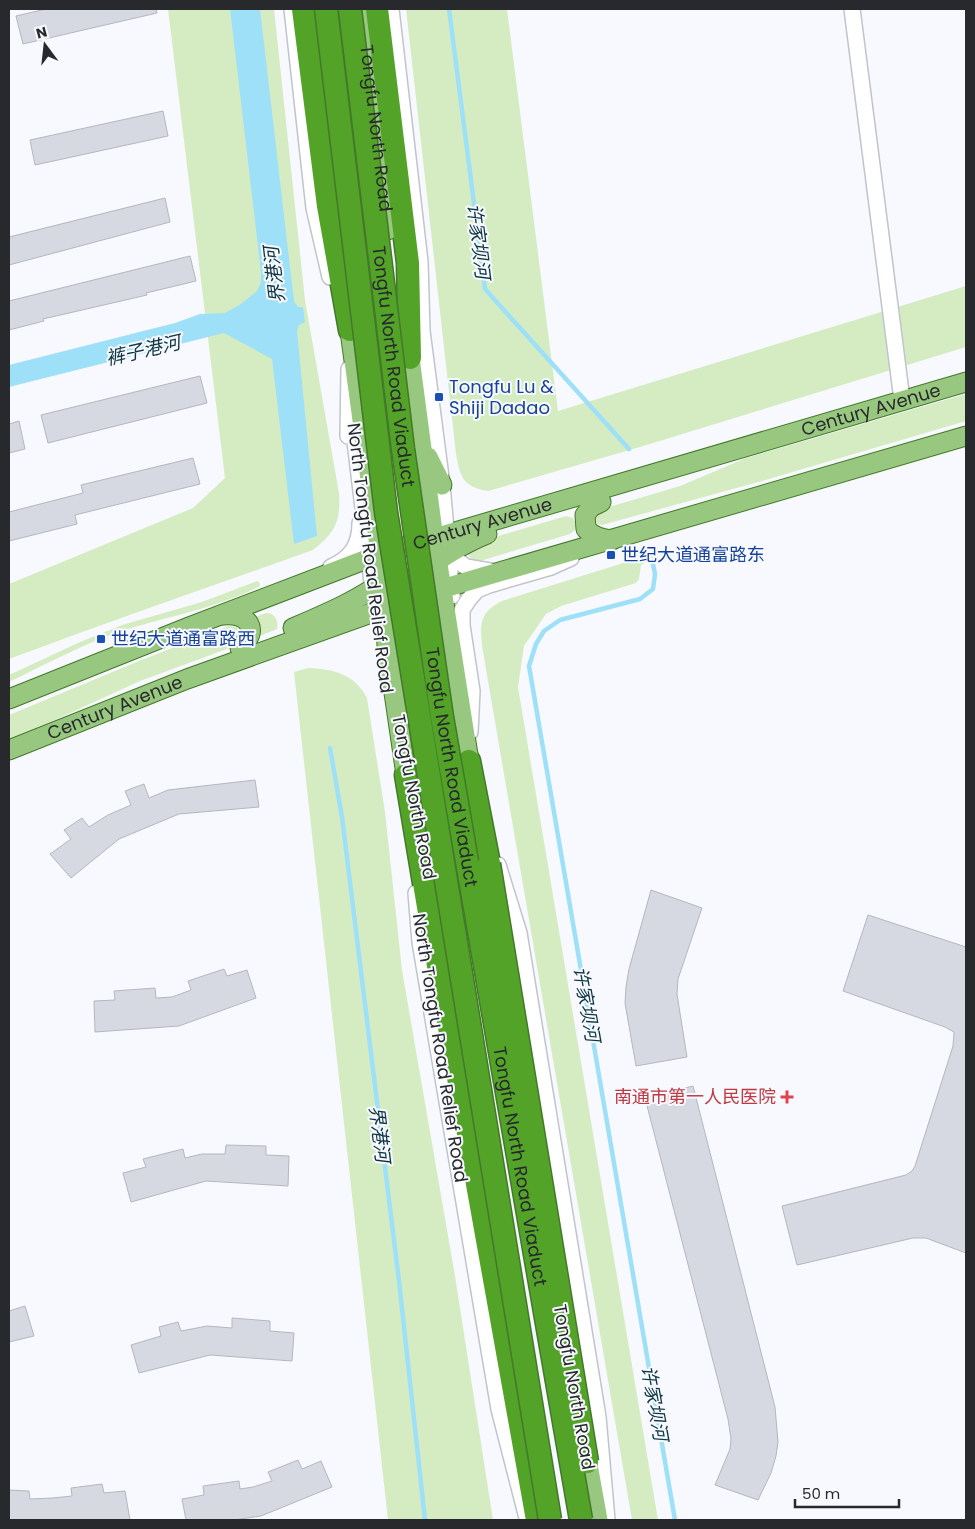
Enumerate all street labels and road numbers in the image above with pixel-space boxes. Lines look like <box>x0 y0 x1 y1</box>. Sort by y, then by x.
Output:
street label: Tongfu North Road <box>354 43 399 213</box>
street label: Tongfu North Road Viaduct <box>367 244 421 489</box>
street label: Century Avenue <box>798 377 943 442</box>
street label: North Tongfu Road Relief Road <box>342 421 399 695</box>
street label: Century Avenue <box>410 491 555 556</box>
street label: Tongfu North Road Viaduct <box>420 646 484 889</box>
street label: Century Avenue <box>43 669 186 746</box>
street label: Tongfu North Road <box>386 712 443 882</box>
street label: North Tongfu Road Relief Road <box>407 912 474 1184</box>
street label: Tongfu North Road Viaduct <box>487 1045 553 1288</box>
street label: Tongfu North Road <box>548 1302 601 1472</box>

